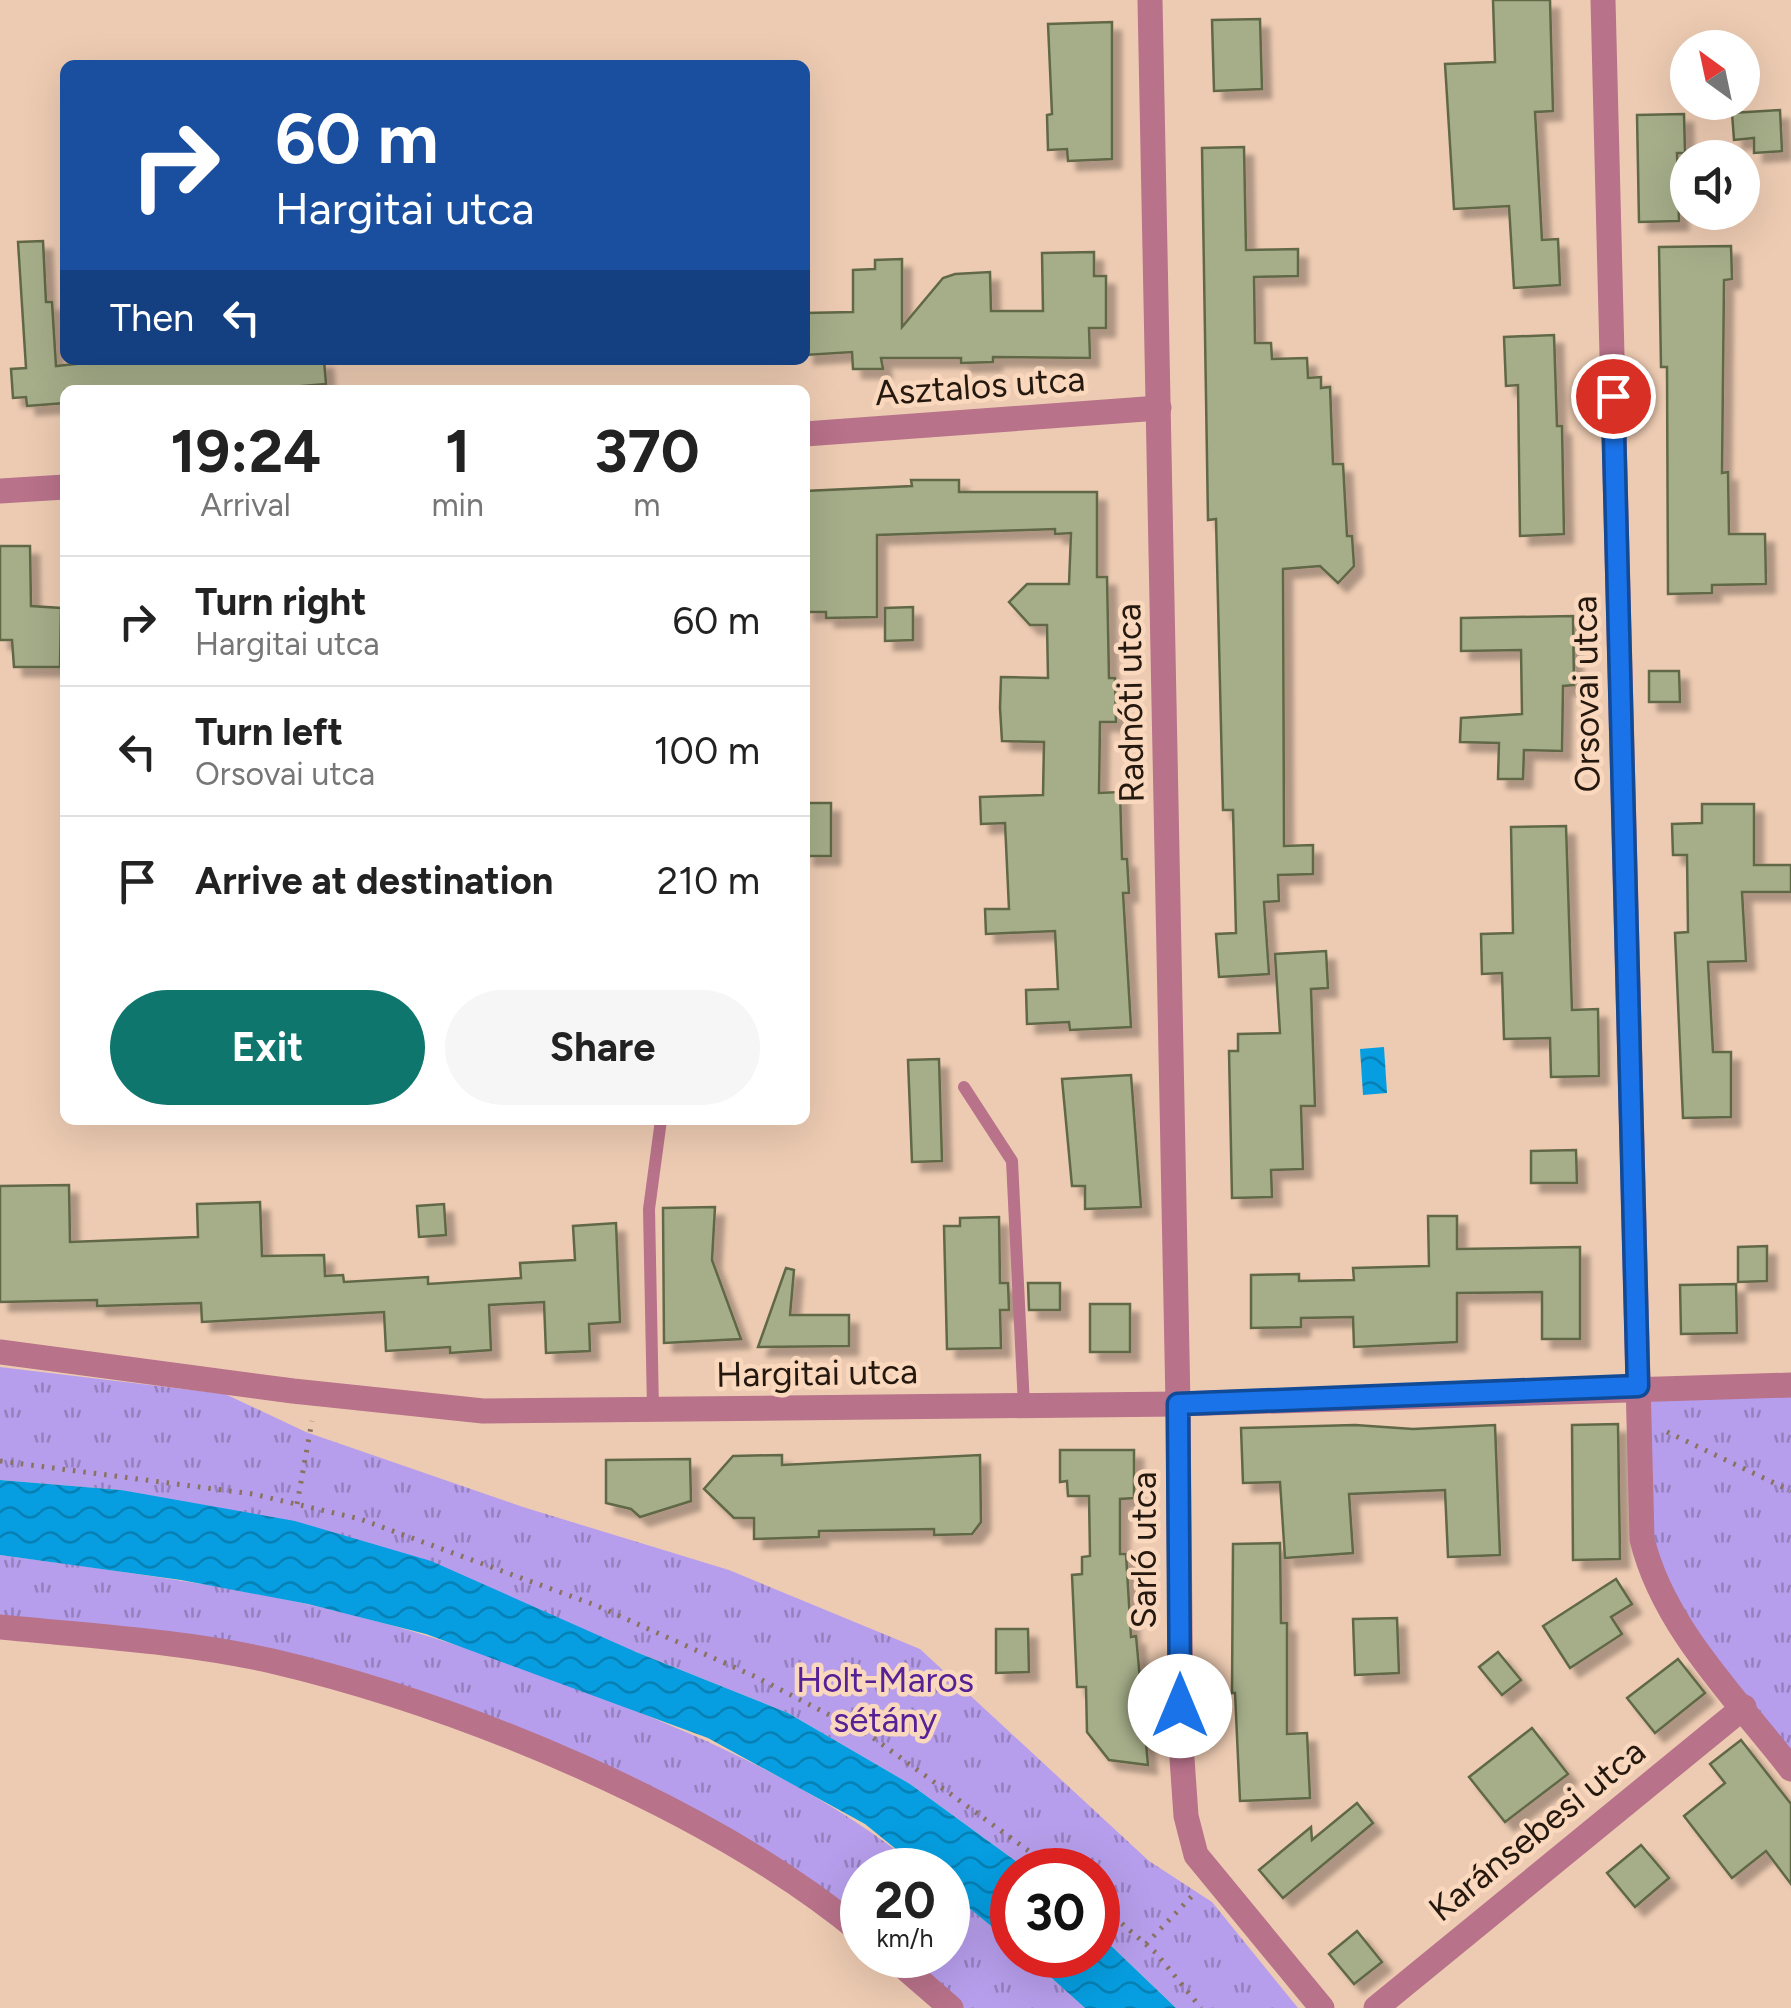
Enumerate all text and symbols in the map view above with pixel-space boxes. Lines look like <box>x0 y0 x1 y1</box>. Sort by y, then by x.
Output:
north arrow <box>1670 30 1760 120</box>
map controls <box>1670 30 1760 230</box>
text: 60 m <box>275 96 439 181</box>
icon: right <box>110 100 240 230</box>
button: sound <box>1670 140 1760 230</box>
text: Hargitai utca <box>275 181 535 235</box>
icon: left <box>214 290 269 345</box>
text: Then <box>110 295 194 341</box>
pin <box>1571 354 1656 439</box>
street label: Asztalos utca <box>873 358 1087 414</box>
icon: arrive <box>1586 369 1641 424</box>
text: 19:24 <box>170 415 321 487</box>
text: 1 <box>445 415 470 487</box>
text: 370 <box>594 415 700 487</box>
text: Arrival <box>201 486 291 524</box>
text: min <box>431 486 484 524</box>
text: m <box>633 486 661 524</box>
text: Turn right <box>195 579 367 625</box>
icon: right <box>110 594 165 649</box>
street label: Orsovai utca <box>1563 595 1609 793</box>
text: 60 m <box>672 598 760 644</box>
street label: Radnóti utca <box>1107 603 1153 803</box>
text: Hargitai utca <box>195 625 380 663</box>
text: Turn left <box>195 709 343 755</box>
icon: left <box>110 724 165 779</box>
text: 100 m <box>654 728 760 774</box>
text: Orsovai utca <box>195 755 375 793</box>
icon: arrive <box>110 854 165 909</box>
text: Arrive at destination <box>195 858 553 904</box>
text: 210 m <box>657 858 760 904</box>
button: Exit <box>110 990 425 1105</box>
button: Share <box>445 990 760 1105</box>
street label: Hargitai utca <box>716 1350 918 1396</box>
street label: Sarló utca <box>1123 1471 1165 1629</box>
position arrow <box>1128 1654 1232 1758</box>
park label: Holt-Maros sétány <box>796 1659 974 1741</box>
street label: Karánsebesi utca <box>1421 1730 1653 1930</box>
speed limit sign: 30 <box>990 1848 1120 1978</box>
text: 20 <box>874 1870 936 1931</box>
text: km/h <box>876 1923 934 1953</box>

